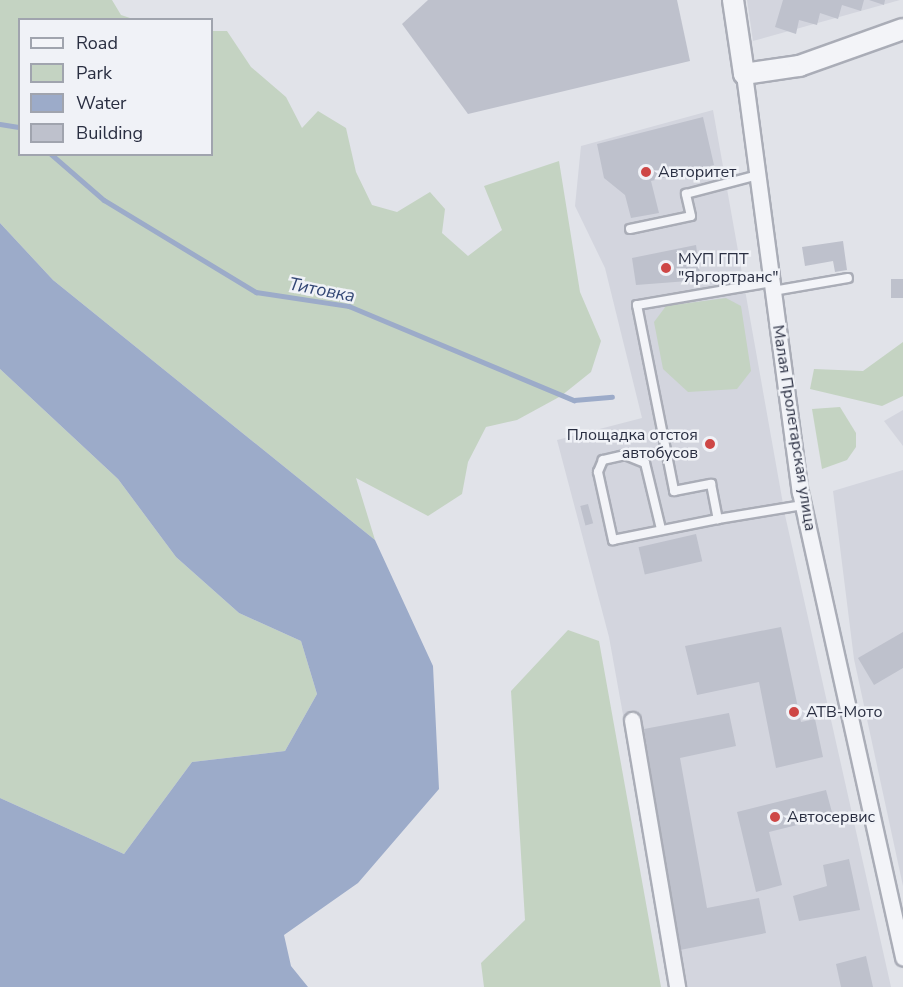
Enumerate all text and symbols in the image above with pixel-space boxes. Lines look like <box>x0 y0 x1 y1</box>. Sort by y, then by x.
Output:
legend <box>18 18 213 156</box>
text: Road <box>76 31 118 55</box>
text: Park <box>76 61 112 85</box>
text: Water <box>76 91 127 115</box>
text: Building <box>76 121 143 145</box>
place label: Авторитет <box>658 162 736 182</box>
marker: Авторитет <box>639 165 653 179</box>
place label: МУП ГПТ "Яргортранс" <box>678 249 778 287</box>
marker: МУП ГПТ "Яргортранс" <box>659 261 673 275</box>
water label: Титовка <box>287 273 357 307</box>
street label: Малая Пролетарская улица <box>768 324 820 532</box>
place label: Площадка отстоя автобусов <box>567 425 698 463</box>
marker: Площадка отстоя автобусов <box>703 437 717 451</box>
place label: АТВ-Мото <box>806 702 882 722</box>
marker: АТВ-Мото <box>787 705 801 719</box>
place label: Автосервис <box>787 807 875 827</box>
marker: Автосервис <box>768 810 782 824</box>

